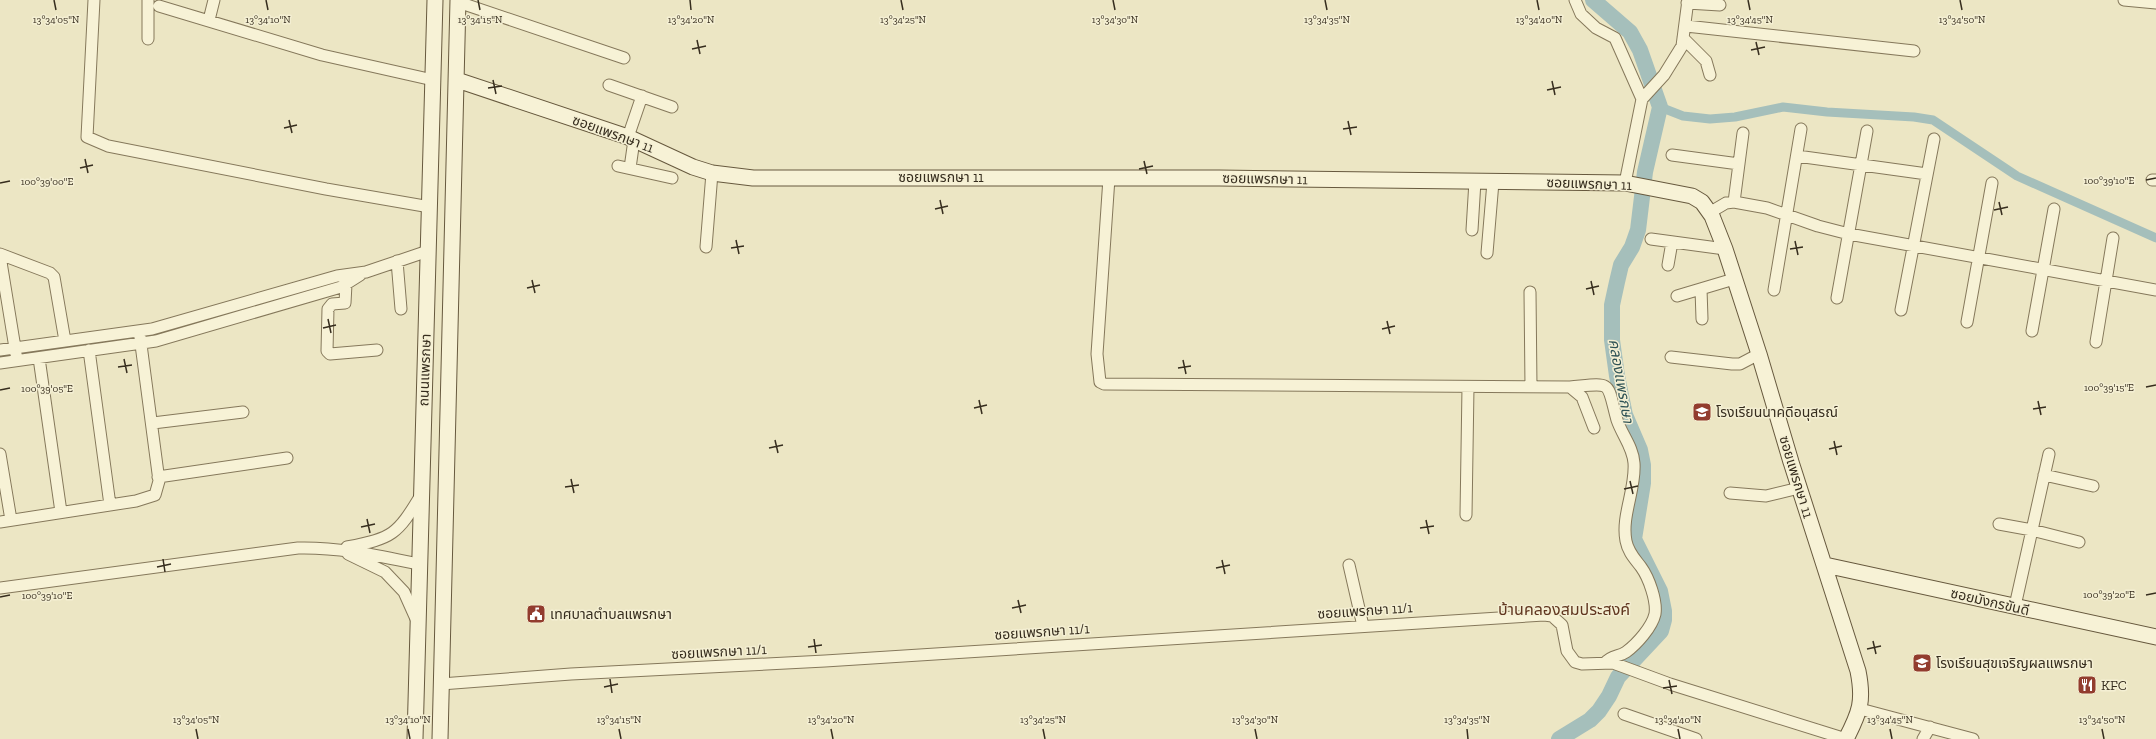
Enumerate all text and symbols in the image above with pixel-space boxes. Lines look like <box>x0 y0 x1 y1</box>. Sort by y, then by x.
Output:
text: 13°34'05"N <box>33 14 80 26</box>
text: 13°34'10"N <box>245 14 291 26</box>
text: 13°34'15"N <box>458 14 503 26</box>
text: 13°34'20"N <box>668 14 715 26</box>
text: 13°34'25"N <box>880 14 927 26</box>
text: 13°34'30"N <box>1092 14 1139 26</box>
text: 13°34'35"N <box>1304 14 1350 26</box>
text: 13°34'40"N <box>1516 14 1563 26</box>
text: 13°34'45"N <box>1727 14 1774 26</box>
text: 13°34'50"N <box>1939 14 1986 26</box>
street label: ซอยแพรกษา 11 <box>570 111 657 157</box>
street label: ซอยแพรกษา 11 <box>898 169 984 186</box>
street label: ซอยแพรกษา 11 <box>1222 170 1308 188</box>
street label: ซอยแพรกษา 11 <box>1546 174 1633 194</box>
text: 100°39'10"E <box>2084 175 2134 187</box>
text: 100°39'00"E <box>21 176 73 188</box>
street label: ถนนแพรกษา <box>415 333 435 407</box>
water label: คลองแพรกษา <box>1605 338 1637 425</box>
text: 100°39'15"E <box>2084 382 2134 394</box>
text: 100°39'05"E <box>21 383 73 395</box>
school or university icon: โรงเรียนนาคดีอนุสรณ์ <box>1691 401 1713 423</box>
place label: โรงเรียนนาคดีอนุสรณ์ <box>1716 404 1838 421</box>
street label: ซอยแพรกษา 11 <box>1775 434 1817 521</box>
street label: ซอยมังกรขันดี <box>1949 585 2031 619</box>
text: 100°39'20"E <box>2083 589 2135 601</box>
text: 100°39'10"E <box>22 590 72 602</box>
street label: ซอยแพรกษา 11/1 <box>1317 599 1414 623</box>
district label: บ้านคลองสมประสงค์ <box>1498 600 1630 619</box>
public building icon: เทศบาลตำบลแพรกษา <box>525 603 547 625</box>
place label: เทศบาลตำบลแพรกษา <box>550 606 672 623</box>
street label: ซอยแพรกษา 11/1 <box>994 620 1091 644</box>
street label: ซอยแพรกษา 11/1 <box>671 641 768 663</box>
school or university icon: โรงเรียนสุขเจริญผลแพรกษา <box>1911 652 1933 674</box>
place label: โรงเรียนสุขเจริญผลแพรกษา <box>1936 655 2093 672</box>
restaurant icon: KFC <box>2076 674 2098 696</box>
place label: KFC <box>2101 677 2127 694</box>
text: 13°34'05"N <box>173 714 220 726</box>
text: 13°34'10"N <box>385 714 431 726</box>
text: 13°34'15"N <box>597 714 642 726</box>
text: 13°34'20"N <box>808 714 855 726</box>
text: 13°34'25"N <box>1020 714 1067 726</box>
text: 13°34'30"N <box>1232 714 1279 726</box>
text: 13°34'35"N <box>1444 714 1490 726</box>
text: 13°34'40"N <box>1655 714 1702 726</box>
text: 13°34'45"N <box>1867 714 1914 726</box>
text: 13°34'50"N <box>2079 714 2126 726</box>

